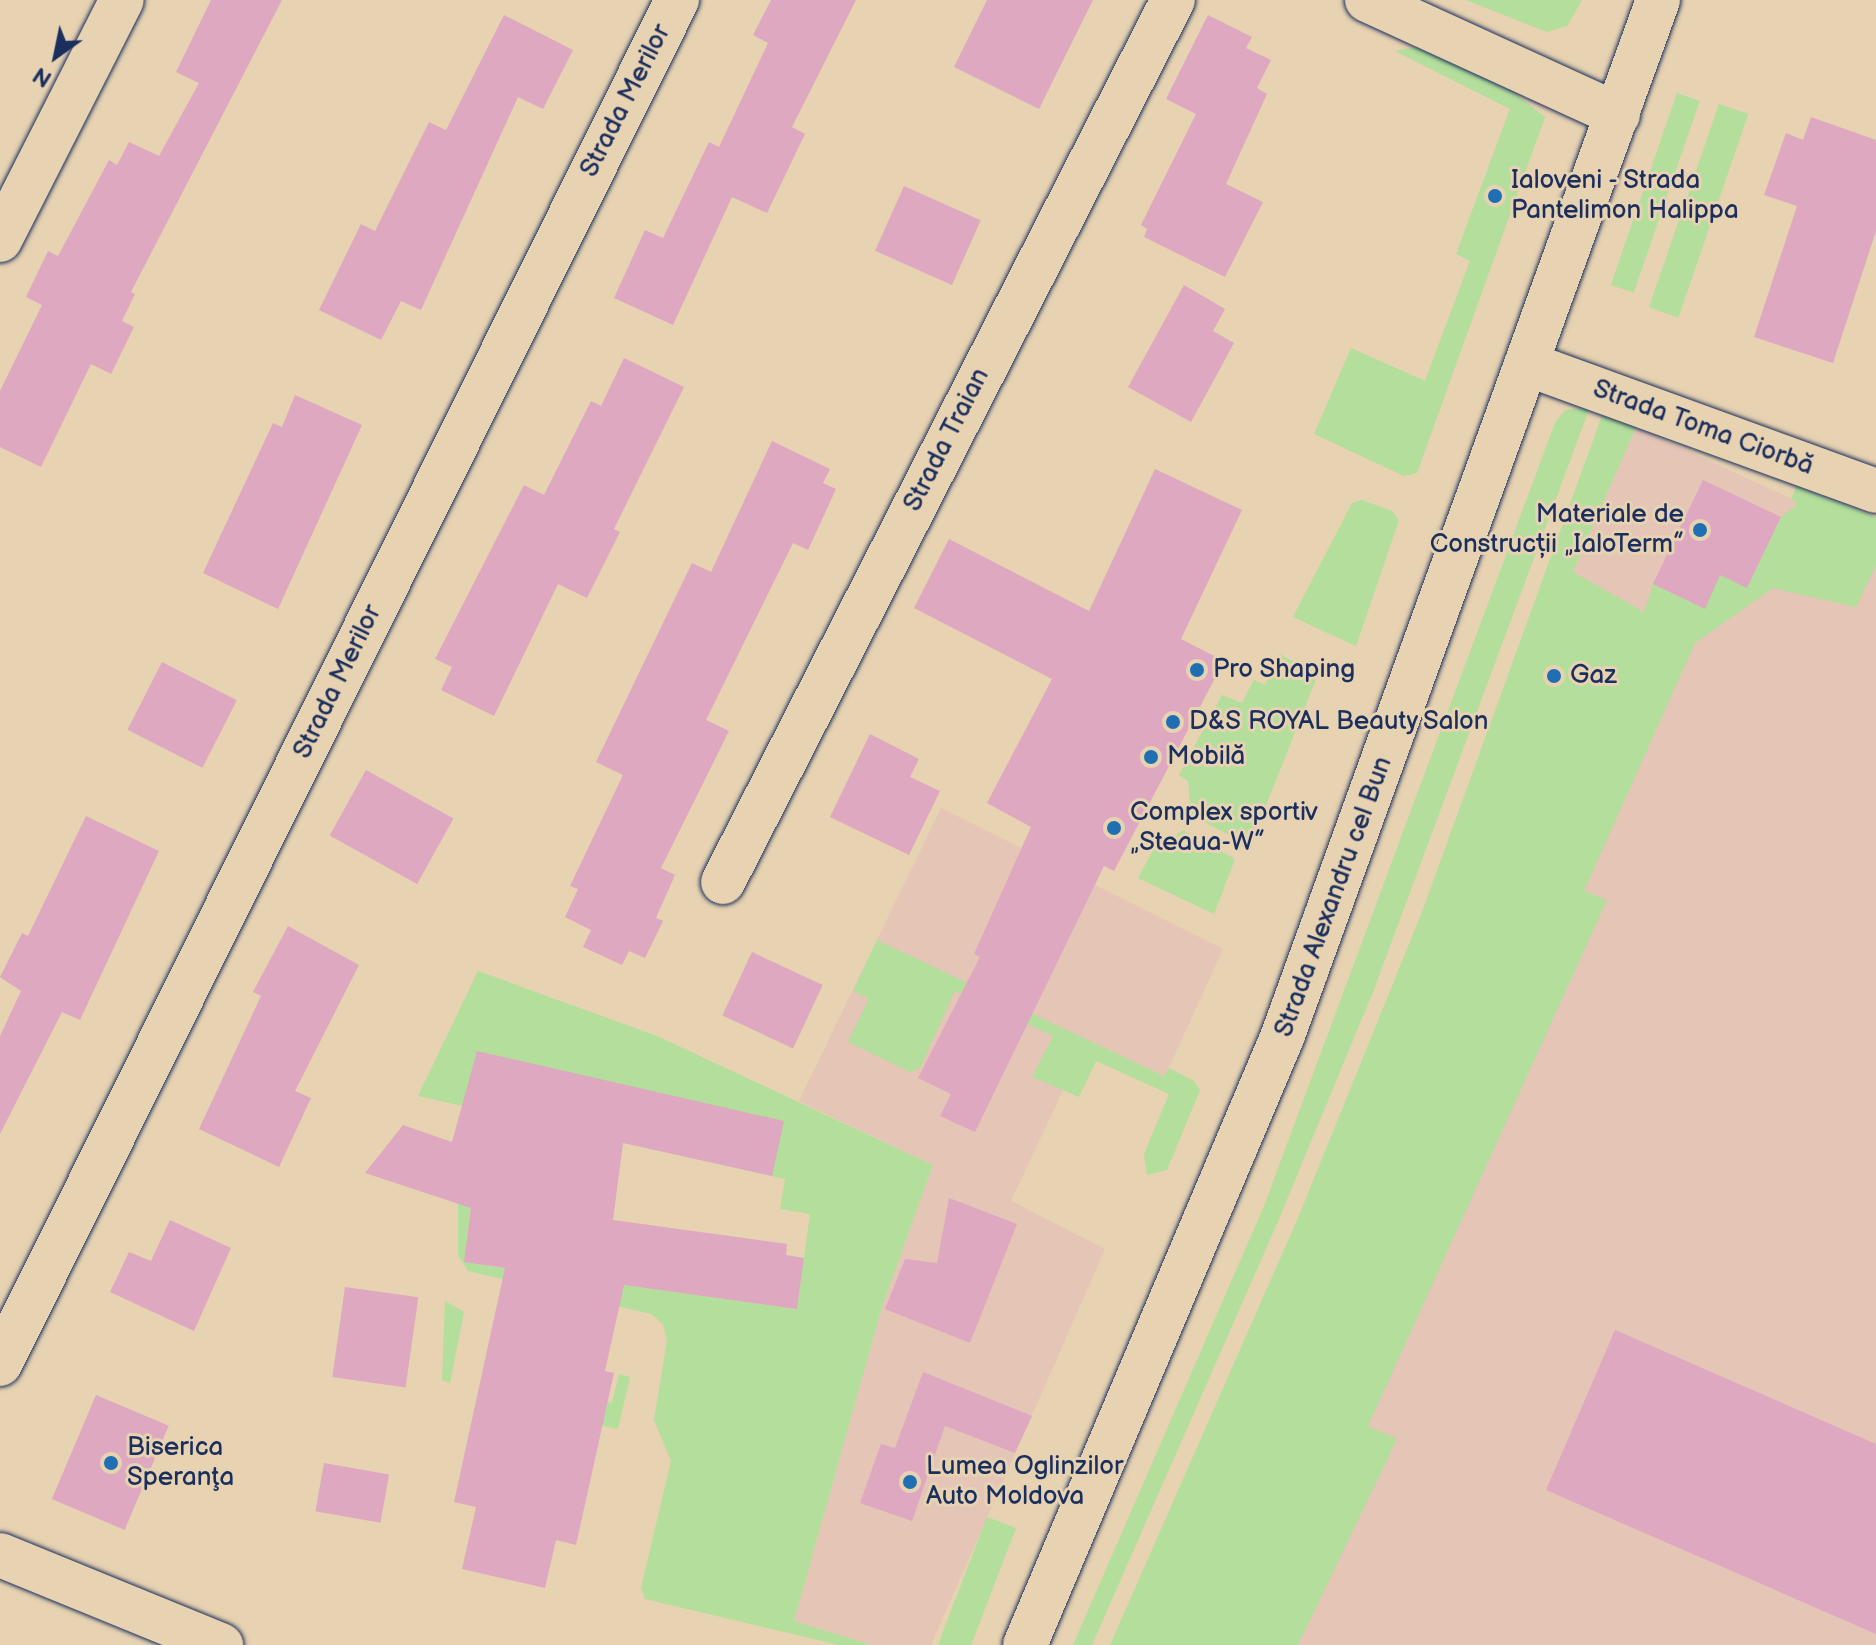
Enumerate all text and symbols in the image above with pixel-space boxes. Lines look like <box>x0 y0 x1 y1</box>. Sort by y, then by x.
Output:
north arrow <box>16 16 96 96</box>
street label: Strada Merilor <box>574 20 678 182</box>
text: N <box>28 61 57 92</box>
place label: Ialoveni - Strada Pantelimon Halippa <box>1511 165 1739 226</box>
marker: Ialoveni - Strada Pantelimon Halippa <box>1486 187 1504 205</box>
street label: Strada Traian <box>897 363 997 517</box>
street label: Strada Toma Ciorbă <box>1588 374 1818 482</box>
place label: Materiale de Construcții „IaloTerm” <box>1430 499 1684 560</box>
marker: Materiale de Construcții „IaloTerm” <box>1691 521 1709 539</box>
street label: Strada Merilor <box>287 600 389 764</box>
place label: Pro Shaping <box>1213 654 1356 686</box>
place label: Gaz <box>1570 660 1617 692</box>
marker: Pro Shaping <box>1188 661 1206 679</box>
marker: Gaz <box>1545 667 1563 685</box>
place label: D&S ROYAL Beauty Salon <box>1189 706 1491 738</box>
marker: D&S ROYAL Beauty Salon <box>1164 713 1182 731</box>
place label: Mobilă <box>1167 741 1245 773</box>
marker: Mobilă <box>1142 748 1160 766</box>
street label: Strada Alexandru cel Bun <box>1269 753 1399 1041</box>
place label: Complex sportiv „Steaua-W” <box>1130 797 1318 858</box>
marker: Complex sportiv „Steaua-W” <box>1105 819 1123 837</box>
place label: Biserica Speranţa <box>127 1432 234 1494</box>
place label: Lumea Oglinzilor Auto Moldova <box>926 1451 1123 1512</box>
marker: Biserica Speranţa <box>102 1454 120 1472</box>
marker: Lumea Oglinzilor Auto Moldova <box>901 1473 919 1491</box>

